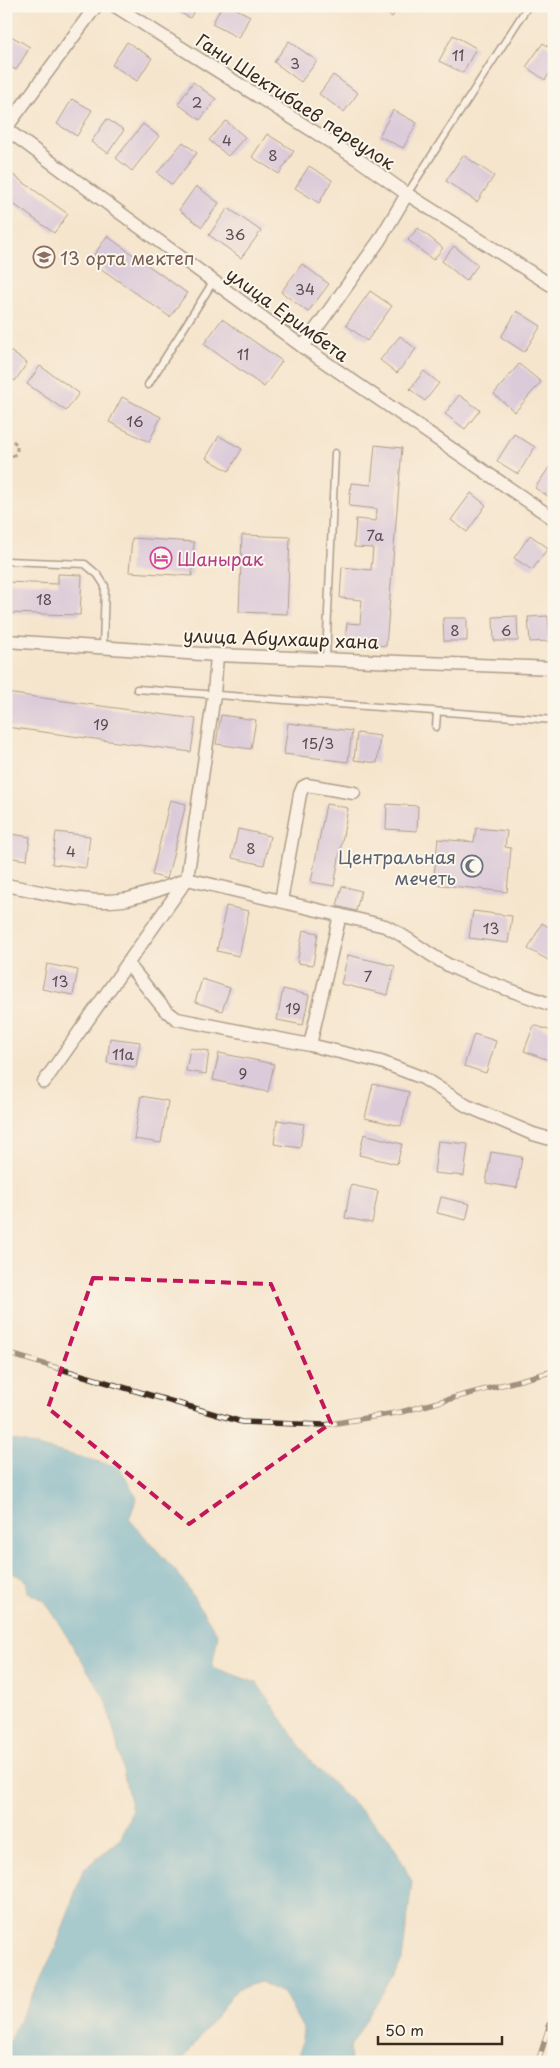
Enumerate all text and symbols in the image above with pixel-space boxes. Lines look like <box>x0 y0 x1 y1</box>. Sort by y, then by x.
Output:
street label: Гани Шектибаев переулок <box>191 26 401 176</box>
house number: 11 <box>452 43 464 66</box>
house number: 3 <box>290 51 300 74</box>
house number: 2 <box>192 90 202 113</box>
house number: 4 <box>222 128 232 151</box>
house number: 8 <box>268 143 278 166</box>
house number: 36 <box>225 222 245 245</box>
place label: 13 орта мектеп <box>60 244 195 271</box>
school or university icon: 13 орта мектеп <box>32 245 56 269</box>
street label: улица Еримбета <box>221 260 355 368</box>
house number: 34 <box>295 277 315 300</box>
house number: 11 <box>237 342 249 365</box>
house number: 16 <box>126 409 144 432</box>
house number: 7а <box>366 523 384 546</box>
place label: Шанырак <box>177 545 264 572</box>
hotel icon: Шанырак <box>149 546 173 570</box>
house number: 18 <box>36 587 52 610</box>
house number: 8 <box>450 618 460 641</box>
house number: 6 <box>501 618 511 641</box>
street label: улица Абулхаир хана <box>183 621 380 655</box>
house number: 19 <box>93 712 109 735</box>
house number: 15/3 <box>302 731 334 754</box>
house number: 8 <box>246 836 256 859</box>
house number: 4 <box>66 839 76 862</box>
place label: Центральная мечеть <box>338 843 456 891</box>
mosque icon: Центральная мечеть <box>460 854 484 878</box>
house number: 13 <box>483 916 499 939</box>
house number: 7 <box>364 964 373 987</box>
house number: 13 <box>52 969 68 992</box>
house number: 19 <box>285 996 301 1019</box>
house number: 11а <box>112 1042 135 1065</box>
house number: 9 <box>239 1061 247 1084</box>
scale bar <box>378 2013 501 2045</box>
text: 50 m <box>385 2018 424 2041</box>

